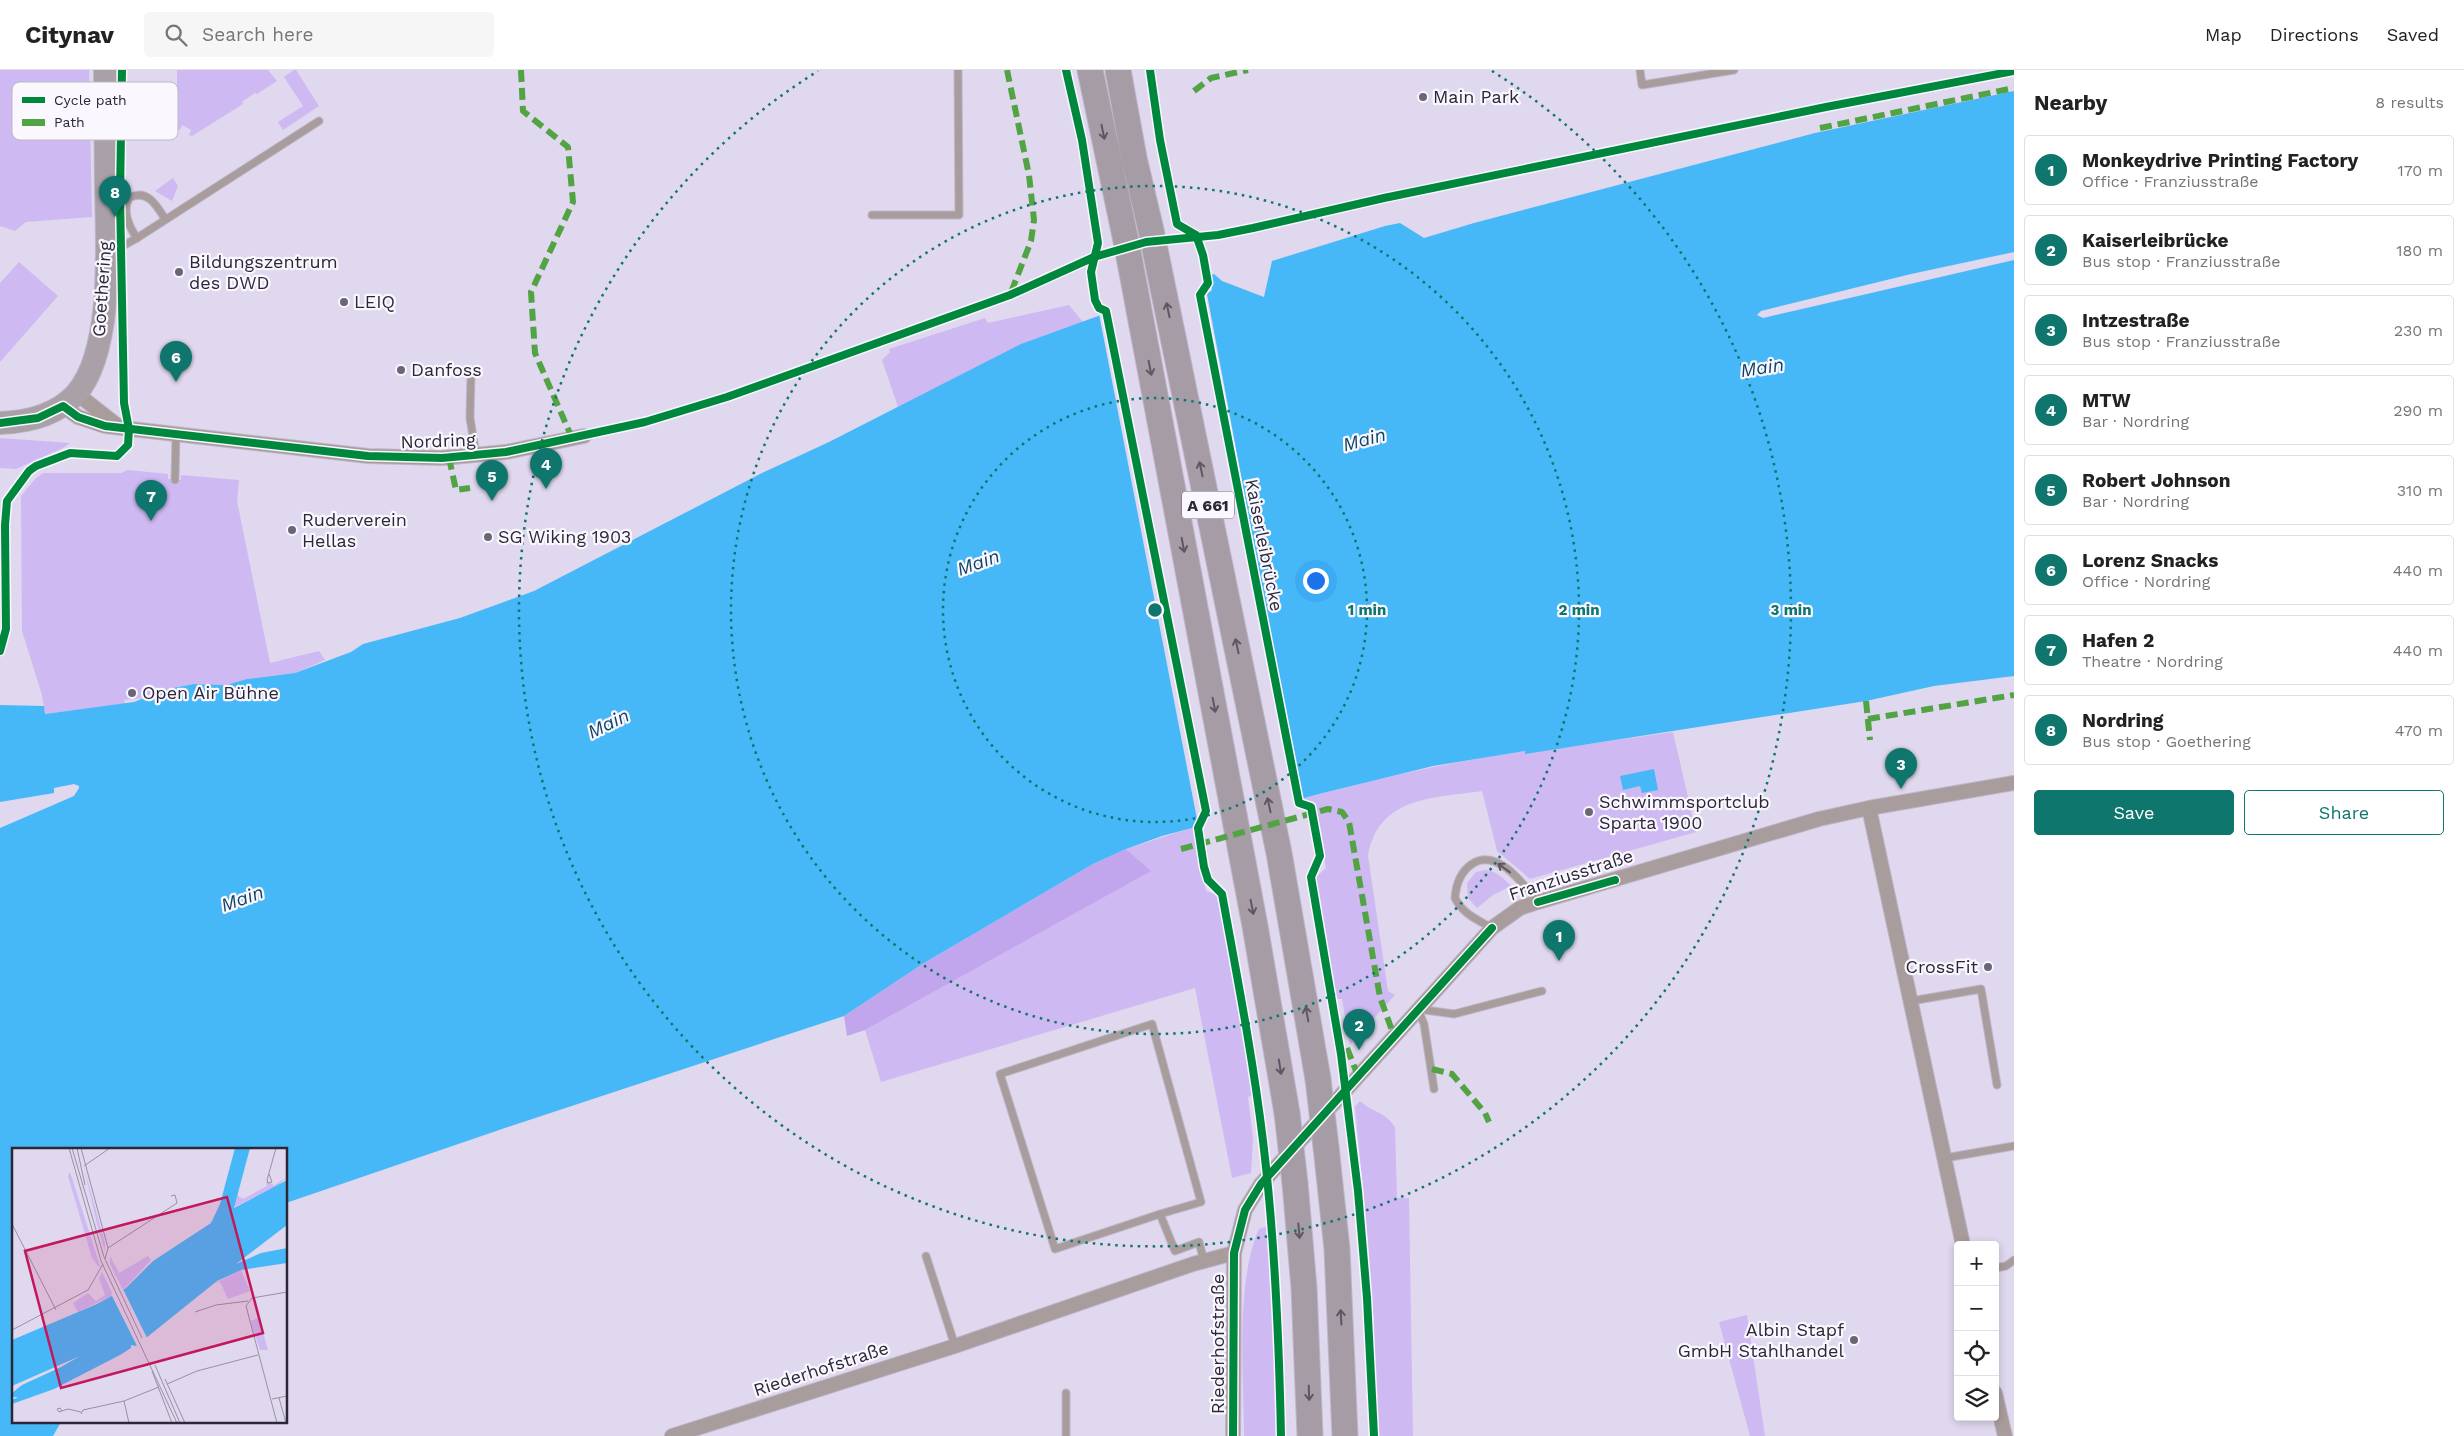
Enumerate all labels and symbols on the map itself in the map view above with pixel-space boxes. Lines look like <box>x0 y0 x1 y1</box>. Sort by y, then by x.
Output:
legend <box>12 82 178 140</box>
place label: Main Park <box>1433 86 1519 107</box>
marker: Main Park <box>1417 91 1429 103</box>
text: Cycle path <box>54 92 127 108</box>
text: Path <box>54 114 85 130</box>
one-way arrow <box>1099 123 1108 139</box>
pin: 8 <box>99 176 131 217</box>
street label: Goethering <box>88 240 115 338</box>
place label: Bildungszentrum des DWD <box>189 251 338 293</box>
marker: Bildungszentrum des DWD <box>173 266 185 278</box>
place label: LEIQ <box>354 291 395 312</box>
marker: LEIQ <box>338 296 350 308</box>
one-way arrow <box>1163 303 1172 319</box>
pin: 6 <box>160 341 192 382</box>
water label: Main <box>1739 353 1785 382</box>
place label: Danfoss <box>411 359 482 380</box>
one-way arrow <box>1145 360 1155 376</box>
marker: Danfoss <box>395 364 407 376</box>
water label: Main <box>1340 423 1388 456</box>
street label: Nordring <box>400 429 476 452</box>
pin: 4 <box>530 448 562 489</box>
pin: 5 <box>476 460 508 501</box>
one-way arrow <box>1195 462 1205 478</box>
street label: Kaiserleibrücke <box>1241 477 1288 613</box>
pin: 7 <box>135 480 167 521</box>
road number: A 661 <box>1182 492 1234 518</box>
place label: Ruderverein Hellas <box>302 509 407 551</box>
marker: Ruderverein Hellas <box>286 524 298 536</box>
place label: SG Wiking 1903 <box>498 526 631 547</box>
marker: SG Wiking 1903 <box>482 531 494 543</box>
one-way arrow <box>1179 537 1189 553</box>
water label: Main <box>954 544 1003 581</box>
your location <box>1303 568 1329 594</box>
centre of rings <box>1146 601 1164 619</box>
text: 1 min <box>1348 601 1386 619</box>
text: 2 min <box>1558 601 1600 619</box>
text: 3 min <box>1771 601 1811 619</box>
one-way arrow <box>1232 638 1241 654</box>
place label: Open Air Bühne <box>142 682 279 703</box>
marker: Open Air Bühne <box>126 687 138 699</box>
one-way arrow <box>1209 697 1219 713</box>
water label: Main <box>584 704 633 743</box>
pin: 3 <box>1885 748 1917 789</box>
place label: Schwimmsportclub Sparta 1900 <box>1599 791 1770 833</box>
one-way arrow <box>1264 797 1274 813</box>
marker: Schwimmsportclub Sparta 1900 <box>1583 806 1595 818</box>
street label: Franziusstraße <box>1506 845 1636 905</box>
one-way arrow <box>1497 863 1511 873</box>
water label: Main <box>218 880 267 917</box>
one-way arrow <box>1247 899 1257 915</box>
pin: 1 <box>1543 920 1575 961</box>
place label: CrossFit <box>1906 956 1978 977</box>
marker: CrossFit <box>1982 961 1994 973</box>
one-way arrow <box>1301 1006 1311 1022</box>
pin: 2 <box>1343 1009 1375 1050</box>
one-way arrow <box>1275 1059 1285 1075</box>
inset map <box>12 1148 288 1424</box>
one-way arrow <box>1294 1223 1304 1239</box>
street label: Riederhofstraße <box>1207 1274 1228 1414</box>
one-way arrow <box>1336 1309 1345 1325</box>
place label: Albin Stapf GmbH Stahlhandel <box>1678 1319 1844 1361</box>
marker: Albin Stapf GmbH Stahlhandel <box>1848 1334 1860 1346</box>
street label: Riederhofstraße <box>751 1337 891 1400</box>
one-way arrow <box>1304 1385 1313 1401</box>

